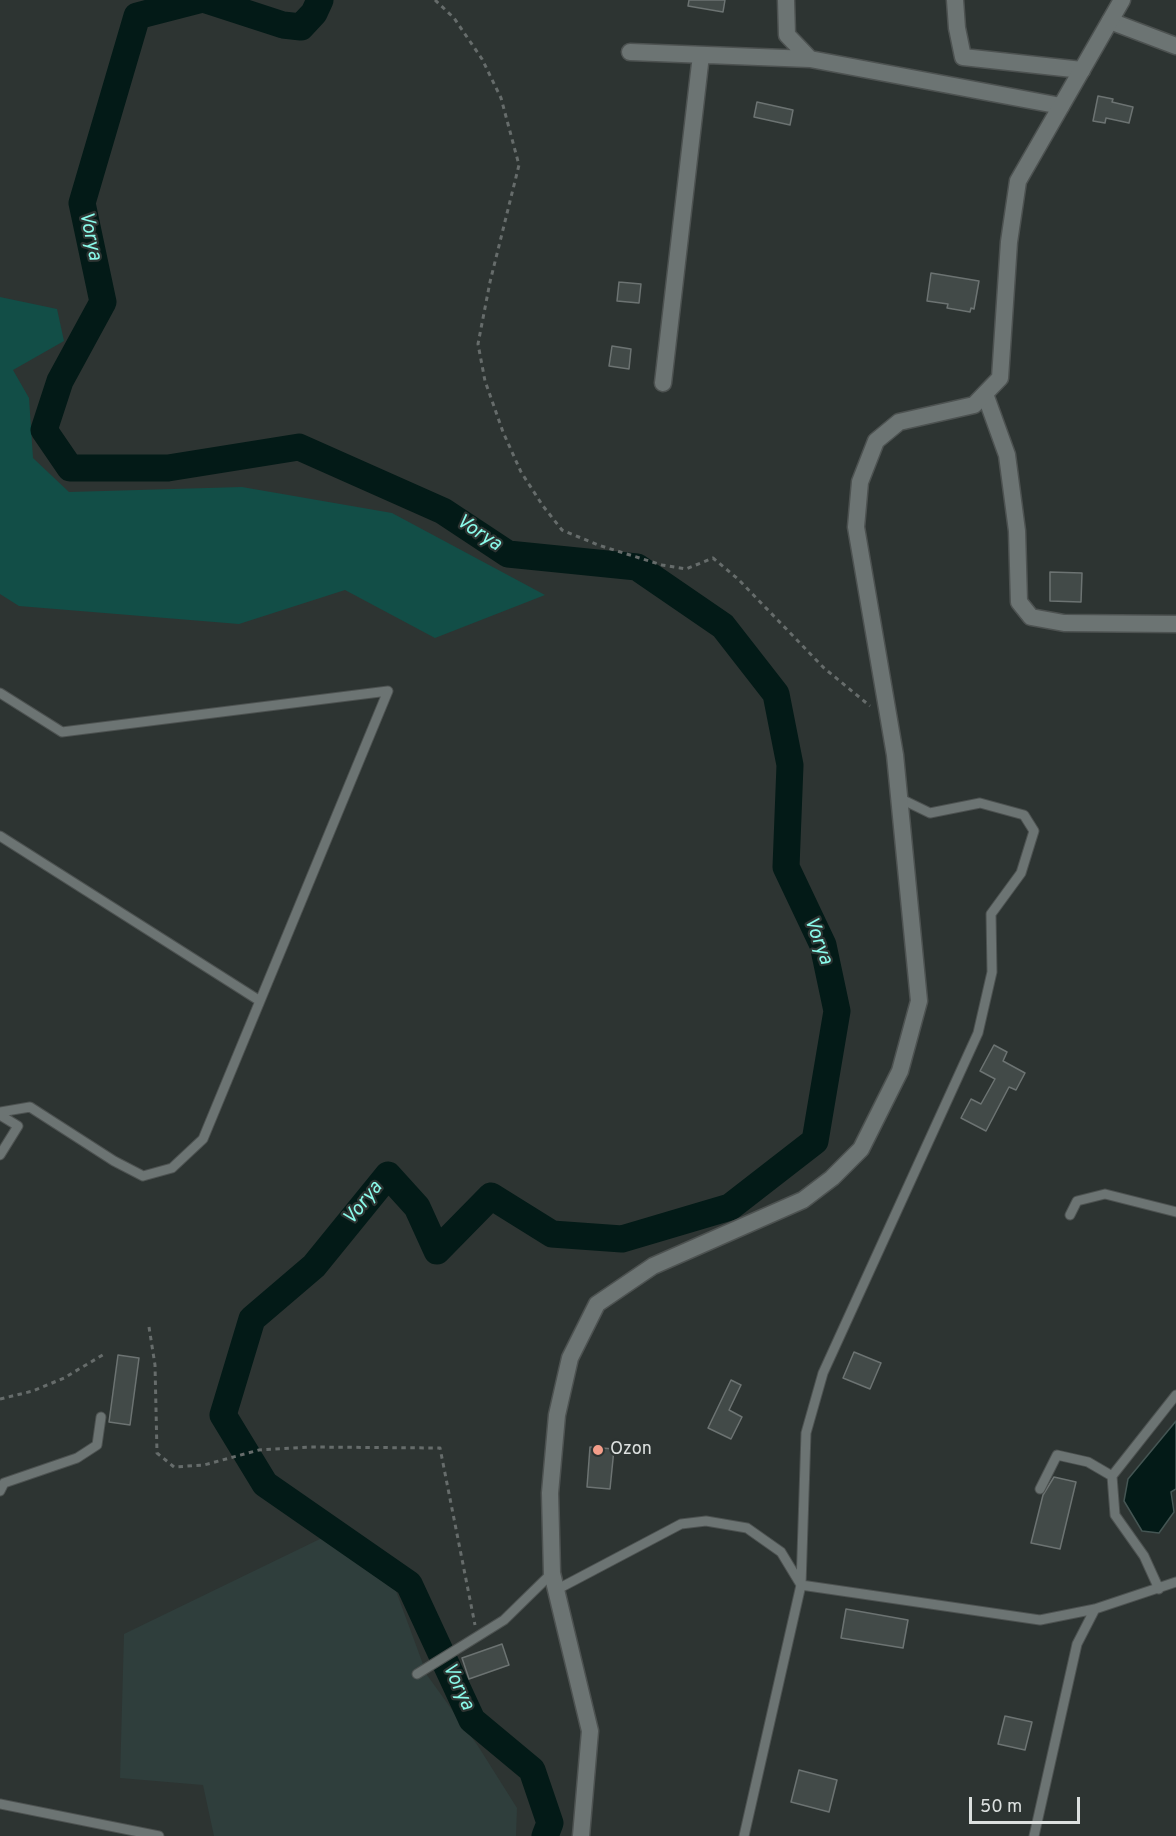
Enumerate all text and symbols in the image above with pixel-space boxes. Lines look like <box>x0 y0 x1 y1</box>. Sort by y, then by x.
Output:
water label: Vorya <box>72 209 106 263</box>
water label: Vorya <box>451 510 505 558</box>
water label: Vorya <box>797 914 837 968</box>
water label: Vorya <box>339 1177 389 1231</box>
place label: Ozon <box>610 1439 652 1461</box>
marker: Ozon <box>591 1443 605 1457</box>
water label: Vorya <box>436 1660 478 1714</box>
scale bar <box>972 1785 1083 1823</box>
text: 50 m <box>980 1796 1022 1819</box>

